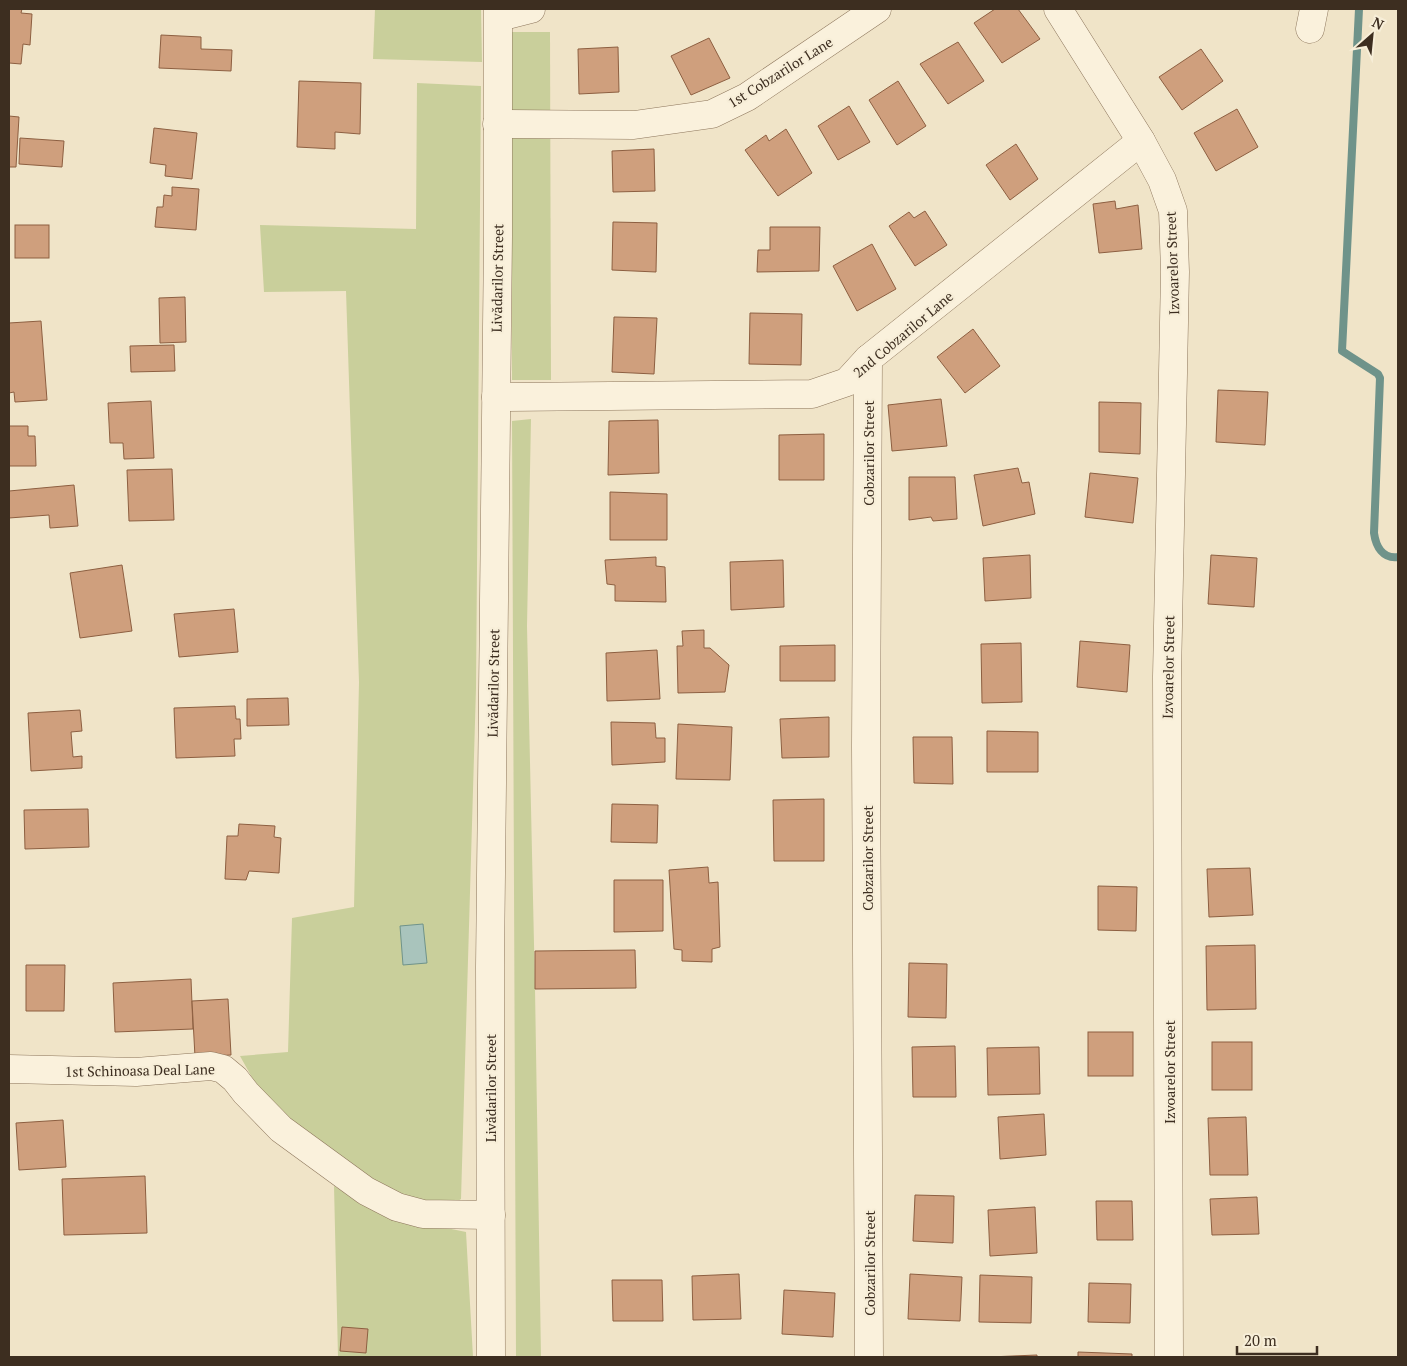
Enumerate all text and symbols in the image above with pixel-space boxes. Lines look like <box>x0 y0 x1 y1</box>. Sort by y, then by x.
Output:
north arrow <box>1347 10 1397 60</box>
text: N <box>1369 12 1388 34</box>
street label: 1st Cobzarilor Lane <box>724 32 836 112</box>
street label: Izvoarelor Street <box>1161 210 1183 315</box>
street label: Livădarilor Street <box>487 223 507 332</box>
street label: 2nd Cobzarilor Lane <box>849 286 957 382</box>
street label: Cobzarilor Street <box>859 399 878 506</box>
street label: Izvoarelor Street <box>1158 614 1178 719</box>
street label: Livădarilor Street <box>483 628 503 737</box>
street label: Cobzarilor Street <box>858 804 877 911</box>
street label: Izvoarelor Street <box>1160 1019 1179 1124</box>
street label: Livădarilor Street <box>481 1033 500 1142</box>
street label: 1st Schinoasa Deal Lane <box>65 1059 215 1081</box>
street label: Cobzarilor Street <box>860 1209 879 1316</box>
scale bar <box>1237 1324 1317 1356</box>
text: 20 m <box>1244 1330 1277 1350</box>

